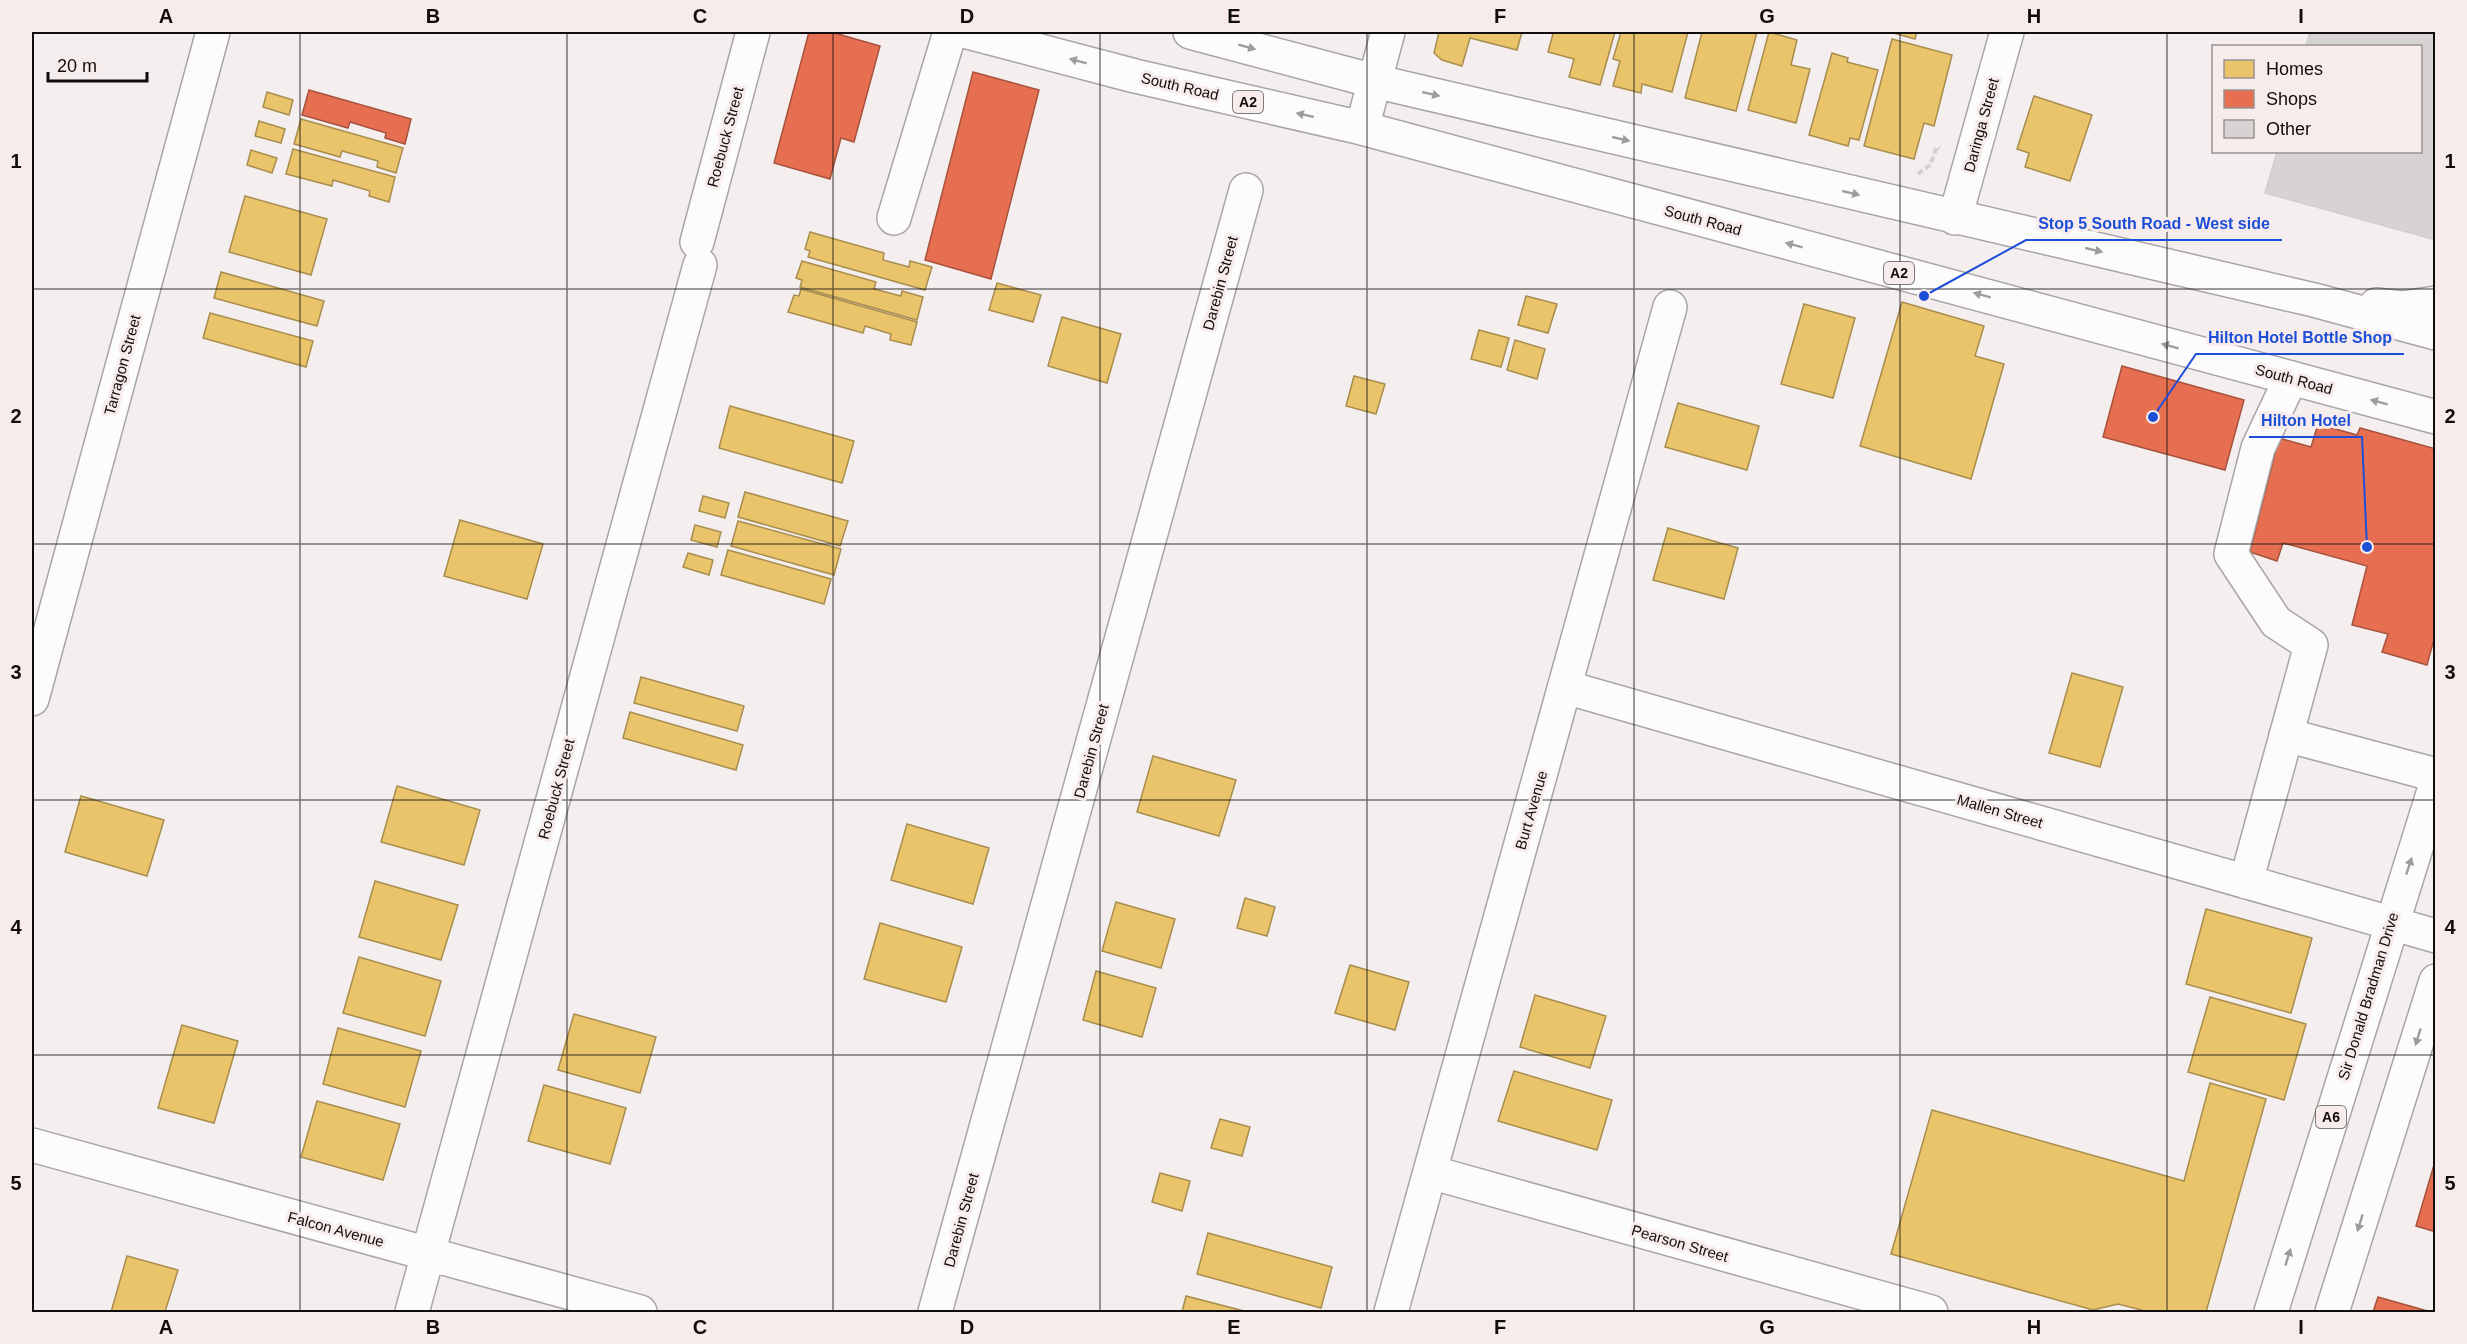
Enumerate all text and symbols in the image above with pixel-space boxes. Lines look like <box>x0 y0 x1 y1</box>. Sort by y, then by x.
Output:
text: A <box>159 5 173 27</box>
text: B <box>426 5 440 27</box>
text: C <box>693 5 707 27</box>
text: D <box>960 5 974 27</box>
text: E <box>1227 5 1241 27</box>
text: F <box>1494 5 1506 27</box>
text: G <box>1759 5 1775 27</box>
text: H <box>2027 5 2041 27</box>
text: I <box>2298 5 2304 27</box>
one-way arrow <box>1238 42 1256 52</box>
scale bar <box>48 45 147 83</box>
legend <box>2212 45 2422 153</box>
one-way arrow <box>1069 55 1087 65</box>
text: 20 m <box>57 56 97 76</box>
text: Homes <box>2266 59 2323 79</box>
street label: South Road <box>1139 69 1221 103</box>
street label: Daringa Street <box>1960 75 2002 174</box>
street label: Roebuck Street <box>703 84 747 189</box>
text: Shops <box>2266 89 2317 109</box>
one-way arrow <box>1422 90 1440 100</box>
road number: A2 <box>1233 91 1263 113</box>
one-way arrow <box>1295 110 1314 120</box>
text: Other <box>2266 119 2311 139</box>
one-way arrow <box>1611 135 1630 144</box>
text: 1 <box>10 150 22 172</box>
text: 1 <box>2444 150 2456 172</box>
one-way arrow <box>1842 189 1861 199</box>
street label: South Road <box>1663 202 1743 238</box>
callout: Stop 5 South Road - West side <box>2026 206 2282 240</box>
text: Stop 5 South Road - West side <box>2038 215 2270 232</box>
street label: Darebin Street <box>1199 233 1241 332</box>
one-way arrow <box>1785 239 1803 249</box>
one-way arrow <box>2085 245 2103 255</box>
road number: A2 <box>1884 262 1914 284</box>
one-way arrow <box>1973 290 1991 300</box>
street label: Tarragon Street <box>100 312 144 417</box>
callout: Hilton Hotel Bottle Shop <box>2196 320 2404 354</box>
text: Hilton Hotel Bottle Shop <box>2208 329 2392 346</box>
one-way arrow <box>2161 341 2179 350</box>
street label: South Road <box>2254 361 2334 397</box>
one-way arrow <box>2370 397 2388 406</box>
callout: Hilton Hotel <box>2249 403 2362 437</box>
text: 2 <box>10 405 22 427</box>
text: 2 <box>2444 405 2456 427</box>
text: Hilton Hotel <box>2261 412 2351 429</box>
text: 3 <box>10 661 22 683</box>
text: 3 <box>2444 661 2456 683</box>
street label: Darebin Street <box>1070 701 1112 800</box>
street label: Roebuck Street <box>534 736 578 841</box>
street label: Burt Avenue <box>1512 769 1550 851</box>
street label: Mallen Street <box>1955 791 2046 832</box>
one-way arrow <box>2405 857 2414 875</box>
street label: Sir Donald Bradman Drive <box>2334 910 2402 1082</box>
text: 4 <box>10 916 22 938</box>
text: 4 <box>2444 916 2456 938</box>
one-way arrow <box>2413 1028 2422 1046</box>
road number: A6 <box>2316 1106 2346 1128</box>
street label: Darebin Street <box>940 1170 982 1269</box>
text: 5 <box>10 1172 22 1194</box>
text: 5 <box>2444 1172 2456 1194</box>
street label: Falcon Avenue <box>286 1208 386 1250</box>
one-way arrow <box>2354 1214 2364 1232</box>
street label: Pearson Street <box>1630 1221 1731 1265</box>
one-way arrow <box>2284 1248 2293 1266</box>
text: A <box>159 1316 173 1338</box>
text: B <box>426 1316 440 1338</box>
text: C <box>693 1316 707 1338</box>
text: D <box>960 1316 974 1338</box>
text: E <box>1227 1316 1241 1338</box>
text: F <box>1494 1316 1506 1338</box>
text: G <box>1759 1316 1775 1338</box>
text: H <box>2027 1316 2041 1338</box>
text: I <box>2298 1316 2304 1338</box>

